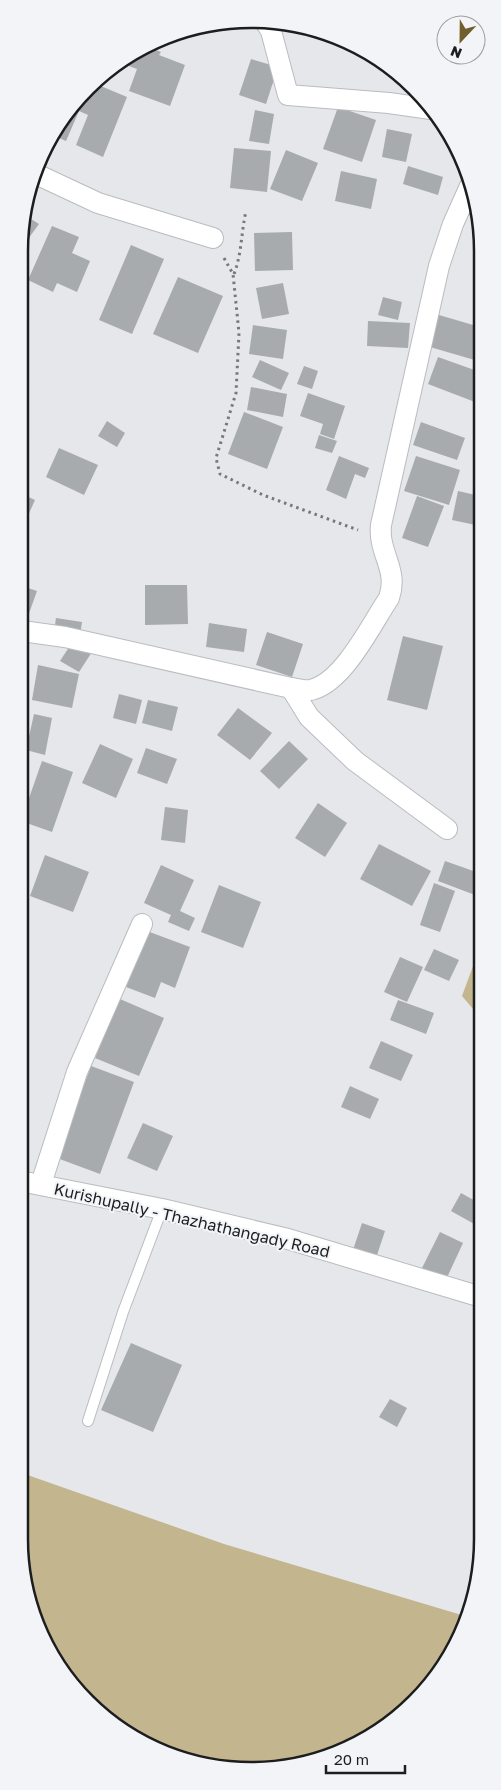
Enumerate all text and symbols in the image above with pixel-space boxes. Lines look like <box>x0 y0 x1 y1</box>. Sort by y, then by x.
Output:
north arrow <box>436 15 486 65</box>
text: N <box>448 43 464 62</box>
street label: Kurishupally - Thazhathangady Road <box>52 1178 332 1262</box>
scale bar <box>326 1742 405 1774</box>
text: 20 m <box>334 1750 369 1768</box>

